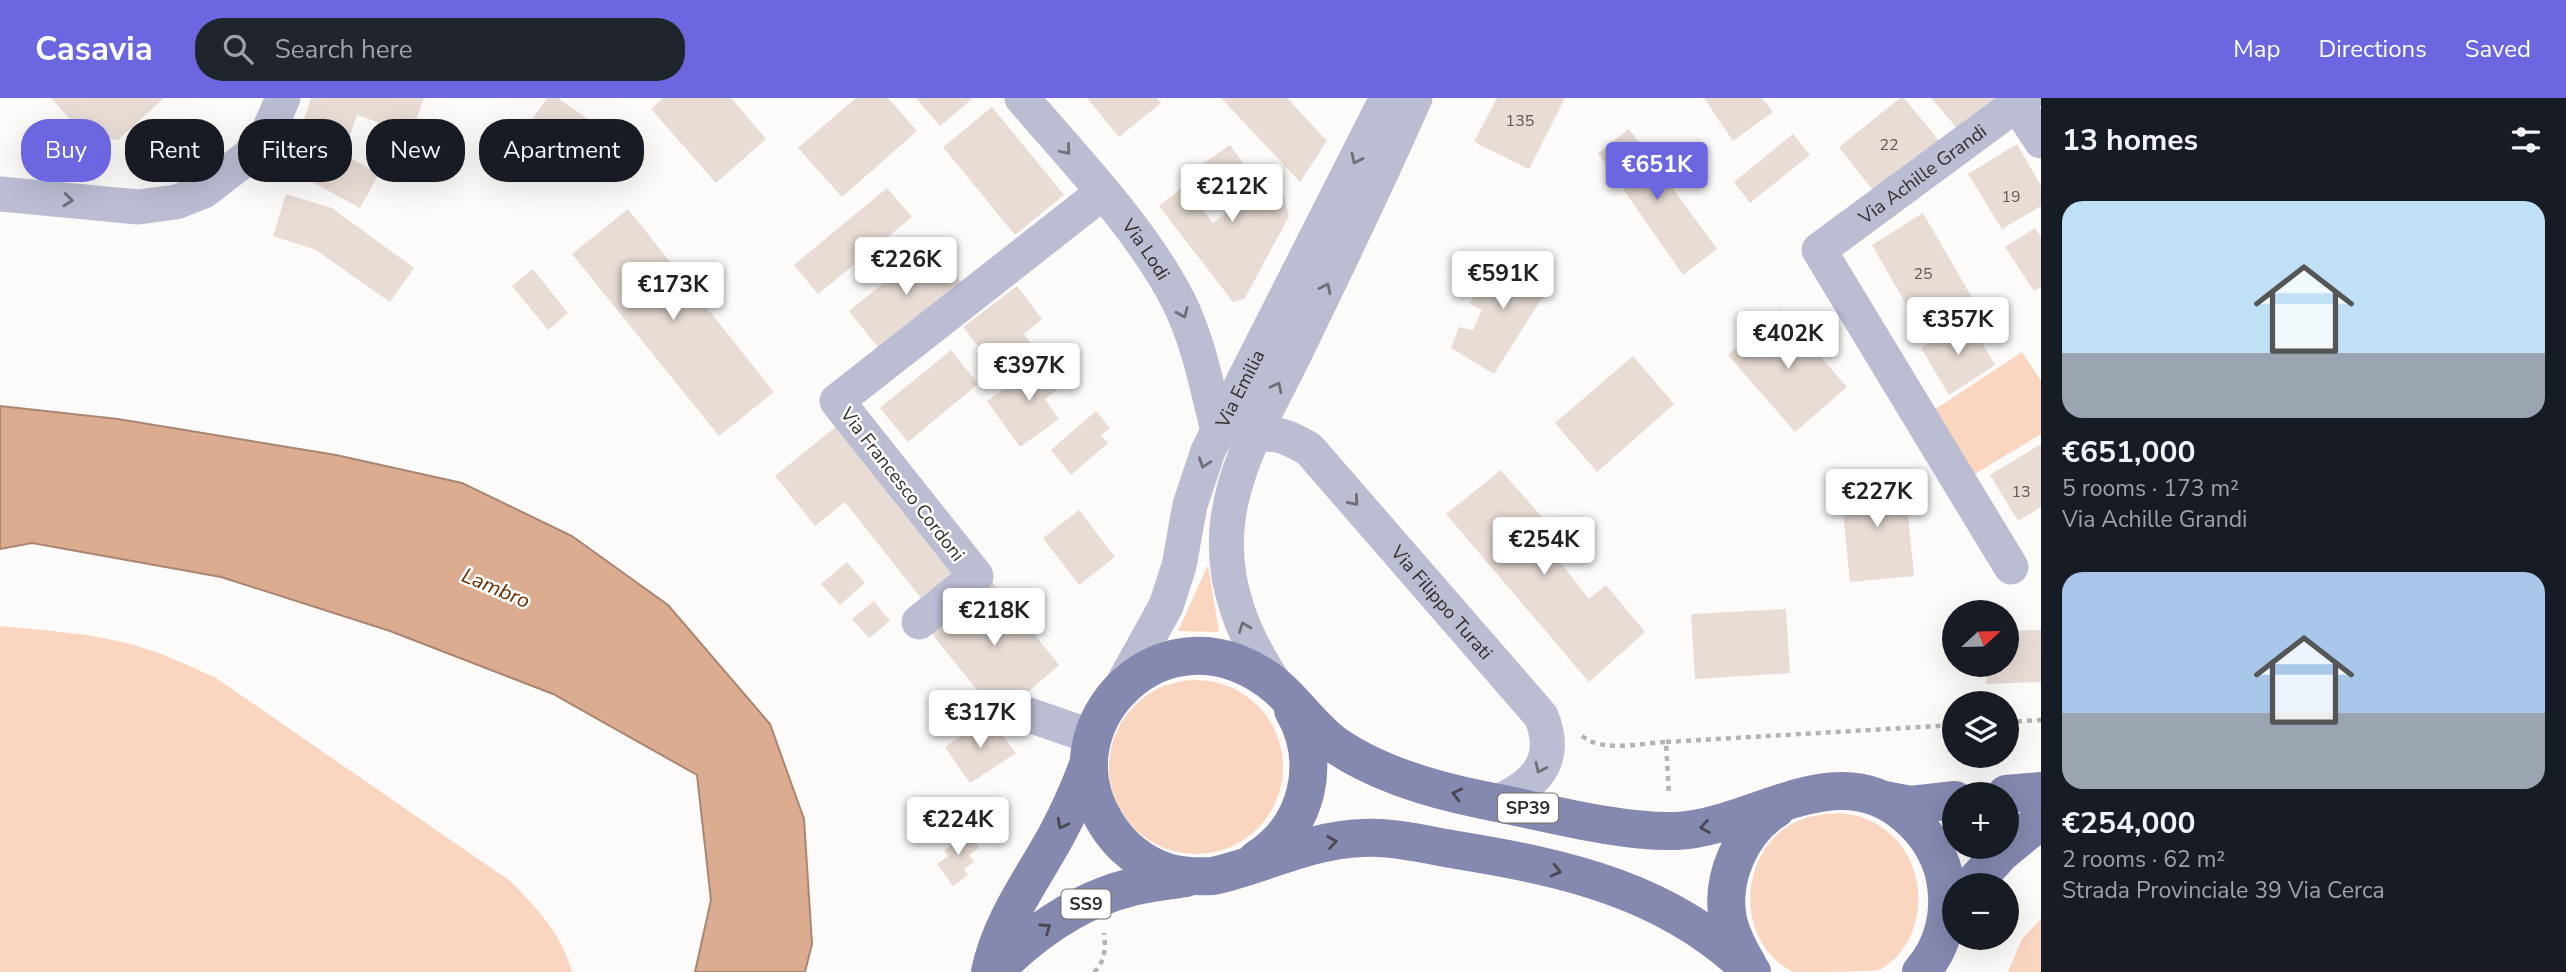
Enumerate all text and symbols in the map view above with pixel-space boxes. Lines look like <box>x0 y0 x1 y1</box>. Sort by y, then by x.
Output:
search box <box>195 18 685 81</box>
text: Casavia <box>35 27 153 72</box>
icon: search <box>219 30 257 68</box>
text: Search here <box>275 32 413 67</box>
text: Map <box>2233 33 2280 65</box>
text: Directions <box>2318 33 2427 65</box>
text: Saved <box>2465 33 2531 65</box>
house number: 135 <box>1506 110 1534 132</box>
chip: Buy <box>21 119 111 182</box>
chip: Rent <box>125 119 224 182</box>
chip: Filters <box>238 119 352 182</box>
chip: New <box>366 119 465 182</box>
chip: Apartment <box>479 119 644 182</box>
street label: Via Achille Grandi <box>1853 119 1992 231</box>
text: 13 homes <box>2062 120 2198 161</box>
icon: filters <box>2507 121 2545 159</box>
house number: 22 <box>1879 134 1899 156</box>
one-way arrow <box>1058 142 1070 155</box>
pin: €651K <box>1608 142 1706 202</box>
text: €651K <box>1622 149 1692 180</box>
one-way arrow <box>1350 152 1364 164</box>
pin: €212K <box>1183 164 1281 224</box>
text: €212K <box>1197 171 1267 202</box>
house number: 19 <box>2001 186 2021 208</box>
one-way arrow <box>63 192 74 207</box>
street label: Via Lodi <box>1115 213 1176 285</box>
pin: €226K <box>857 238 955 297</box>
text: €226K <box>871 244 941 275</box>
icon: home <box>2241 246 2367 372</box>
pin: €591K <box>1454 252 1552 311</box>
text: €591K <box>1468 258 1538 289</box>
pin: €173K <box>624 262 722 322</box>
house number: 25 <box>1913 263 1933 285</box>
text: €173K <box>638 269 708 300</box>
one-way arrow <box>1318 283 1332 295</box>
pin: €357K <box>1909 298 2007 357</box>
text: €357K <box>1923 304 1993 335</box>
one-way arrow <box>1175 306 1189 318</box>
pin: €402K <box>1739 312 1837 371</box>
text: €402K <box>1753 318 1823 349</box>
pin: €397K <box>980 344 1078 403</box>
street label: Via Emilia <box>1209 345 1271 433</box>
text: €397K <box>994 350 1064 381</box>
one-way arrow <box>1269 382 1283 394</box>
street label: Via Francesco Cordoni <box>833 402 970 567</box>
text: €651,000 <box>2062 432 2195 473</box>
one-way arrow <box>1198 456 1212 468</box>
pin: €227K <box>1828 470 1926 529</box>
text: 5 rooms · 173 m² <box>2062 473 2239 504</box>
text: €227K <box>1842 476 1912 507</box>
house number: 13 <box>2011 481 2031 503</box>
one-way arrow <box>1346 492 1358 505</box>
text: Via Achille Grandi <box>2062 504 2247 535</box>
pin: €254K <box>1495 518 1593 577</box>
text: €254K <box>1509 524 1579 555</box>
street label: Via Filippo Turati <box>1384 539 1498 666</box>
water label: Lambro <box>457 561 535 615</box>
pin: €218K <box>945 588 1043 648</box>
text: €218K <box>959 595 1029 626</box>
north arrow <box>1942 600 2020 677</box>
map controls <box>1942 600 2019 950</box>
icon: home <box>2241 617 2367 743</box>
one-way arrow <box>1238 622 1252 634</box>
pin: €317K <box>931 690 1029 750</box>
button: layers <box>1942 691 2019 768</box>
text: €317K <box>945 697 1015 728</box>
one-way arrow <box>1534 761 1548 774</box>
button: + <box>1942 782 2019 859</box>
one-way arrow <box>1451 787 1463 802</box>
road number: SP39 <box>1498 794 1558 822</box>
pin: €224K <box>909 798 1007 857</box>
text: €254,000 <box>2062 803 2195 844</box>
text: €224K <box>923 804 993 835</box>
one-way arrow <box>1057 817 1071 829</box>
one-way arrow <box>1699 819 1711 834</box>
one-way arrow <box>1326 835 1338 850</box>
text: 2 rooms · 62 m² <box>2062 844 2225 875</box>
one-way arrow <box>1550 863 1562 877</box>
button: − <box>1942 873 2019 950</box>
text: Strada Provinciale 39 Via Cerca <box>2062 875 2385 906</box>
road number: SS9 <box>1062 890 1110 918</box>
one-way arrow <box>1038 924 1051 936</box>

